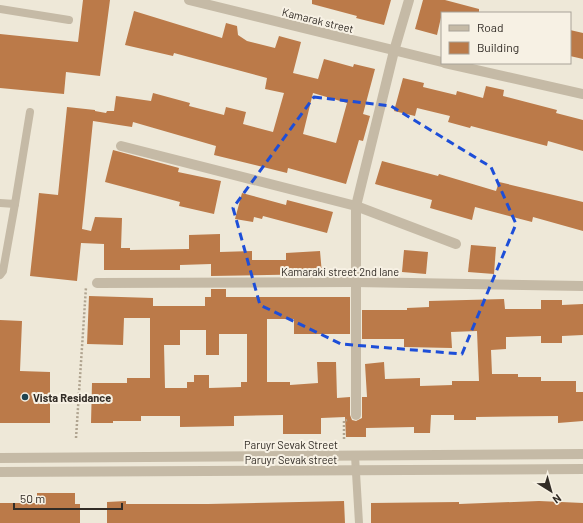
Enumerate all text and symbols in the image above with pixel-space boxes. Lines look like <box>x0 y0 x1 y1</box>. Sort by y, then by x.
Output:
street label: Kamarak street <box>281 5 355 35</box>
legend <box>441 12 571 64</box>
text: Road <box>477 20 504 34</box>
text: Building <box>477 40 519 54</box>
street label: Kamaraki street 2nd lane <box>281 265 399 278</box>
place label: Vista Residance <box>33 391 111 404</box>
marker: Vista Residance <box>20 392 30 402</box>
street label: Paruyr Sevak Street <box>244 438 338 451</box>
street label: Paruyr Sevak street <box>245 453 337 466</box>
north arrow <box>531 471 571 511</box>
scale bar <box>14 485 122 511</box>
text: 50 m <box>20 491 45 505</box>
text: N <box>550 492 564 507</box>

